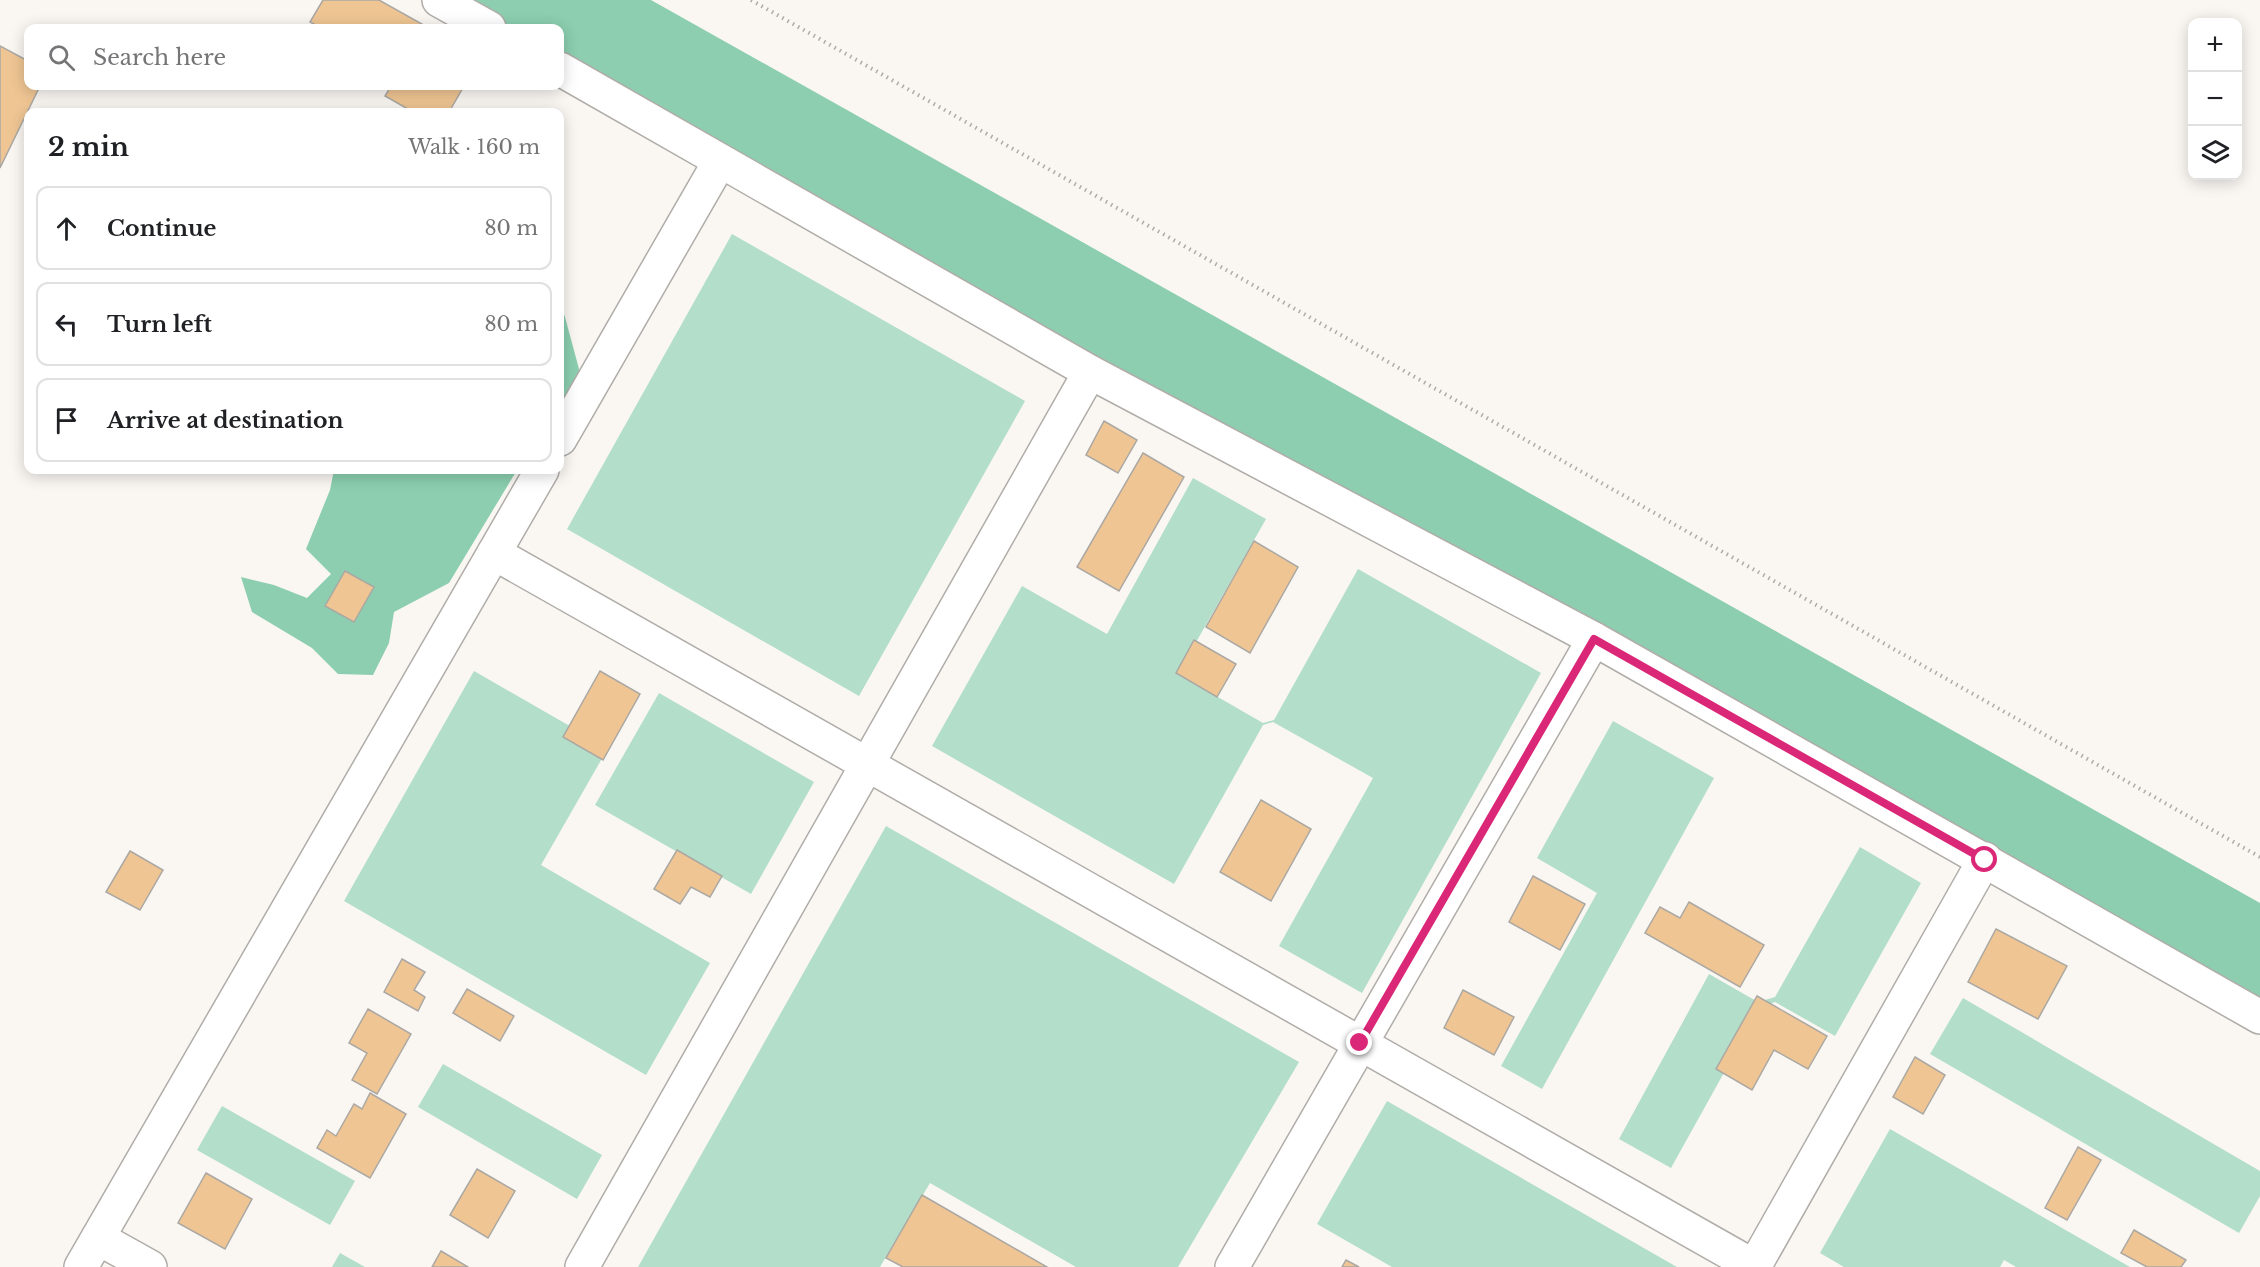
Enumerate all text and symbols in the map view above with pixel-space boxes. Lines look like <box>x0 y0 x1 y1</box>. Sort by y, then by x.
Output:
map controls <box>2188 18 2242 180</box>
button: + <box>2188 18 2242 72</box>
search box <box>24 24 564 90</box>
icon: search <box>45 41 78 74</box>
text: Search here <box>93 44 226 71</box>
button: − <box>2188 72 2242 126</box>
button: layers <box>2188 126 2242 180</box>
text: 2 min <box>48 131 129 163</box>
text: Walk · 160 m <box>408 135 540 159</box>
icon: ahead <box>50 212 83 245</box>
text: Continue <box>107 215 216 242</box>
text: 80 m <box>484 216 538 240</box>
icon: left <box>50 308 83 341</box>
text: Turn left <box>107 311 212 338</box>
text: 80 m <box>484 312 538 336</box>
icon: arrive <box>50 404 83 437</box>
text: Arrive at destination <box>107 407 344 434</box>
route start <box>1971 846 1997 872</box>
route end <box>1346 1029 1372 1055</box>

